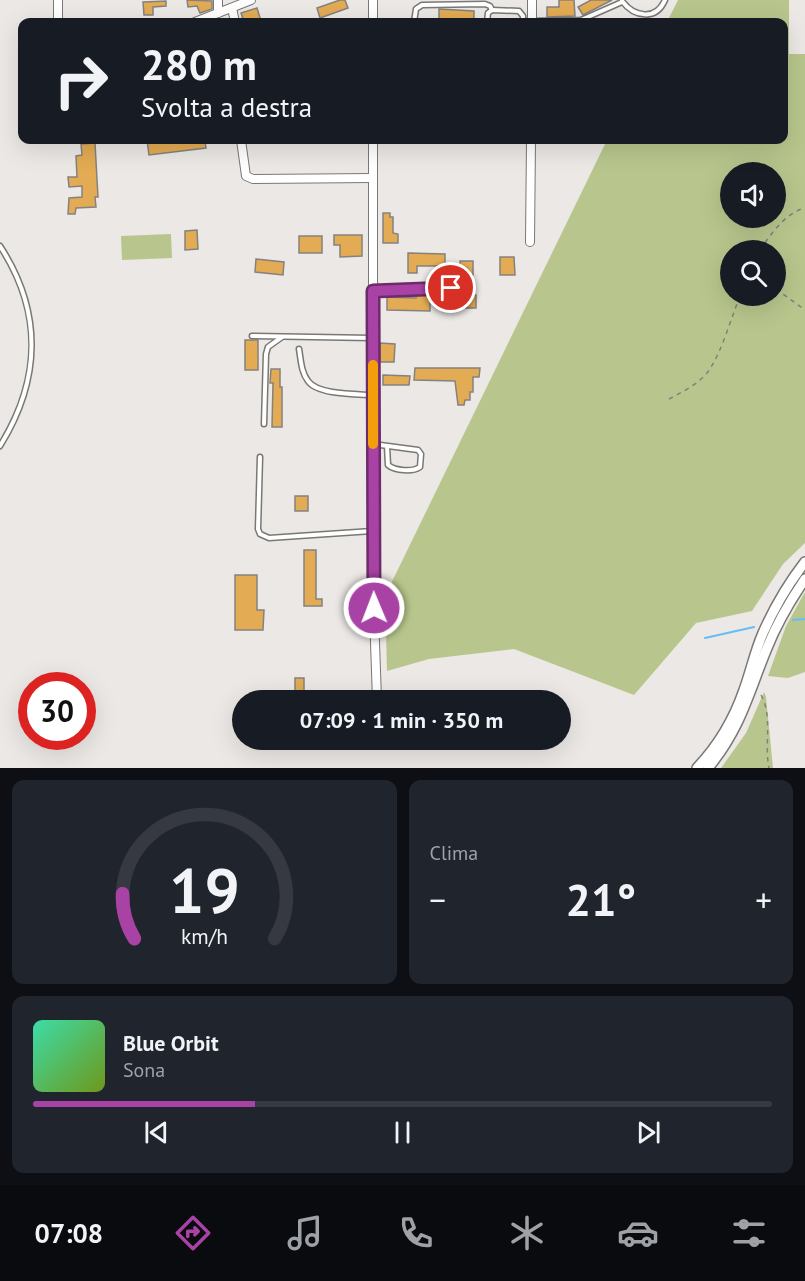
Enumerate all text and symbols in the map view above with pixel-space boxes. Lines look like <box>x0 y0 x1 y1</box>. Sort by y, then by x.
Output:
text: 280 m <box>141 37 257 92</box>
icon: right <box>42 42 120 120</box>
text: Svolta a destra <box>141 90 312 124</box>
map controls <box>720 162 786 306</box>
button: sound <box>720 162 786 228</box>
button: search <box>720 240 786 306</box>
pin <box>425 262 476 313</box>
icon: arrive <box>434 271 467 304</box>
position arrow <box>342 576 406 640</box>
speed limit sign: 30 <box>18 672 96 750</box>
text: 07:09 · 1 min · 350 m <box>300 706 503 734</box>
text: Clima <box>430 840 478 866</box>
text: 19 <box>169 849 240 930</box>
text: 21° <box>565 870 636 928</box>
text: − <box>430 878 446 921</box>
text: + <box>755 878 772 921</box>
text: km/h <box>181 922 228 950</box>
text: Blue Orbit <box>123 1029 219 1057</box>
text: Sona <box>123 1057 165 1083</box>
icon: previous <box>140 1116 173 1149</box>
icon: pause <box>386 1116 419 1149</box>
icon: next <box>632 1116 665 1149</box>
icon: directions <box>172 1212 214 1254</box>
icon: music <box>284 1212 326 1254</box>
icon: phone <box>395 1212 437 1254</box>
icon: climate <box>506 1212 548 1254</box>
icon: car <box>617 1212 659 1254</box>
icon: filters <box>728 1212 770 1254</box>
text: 07:08 <box>35 1216 103 1250</box>

